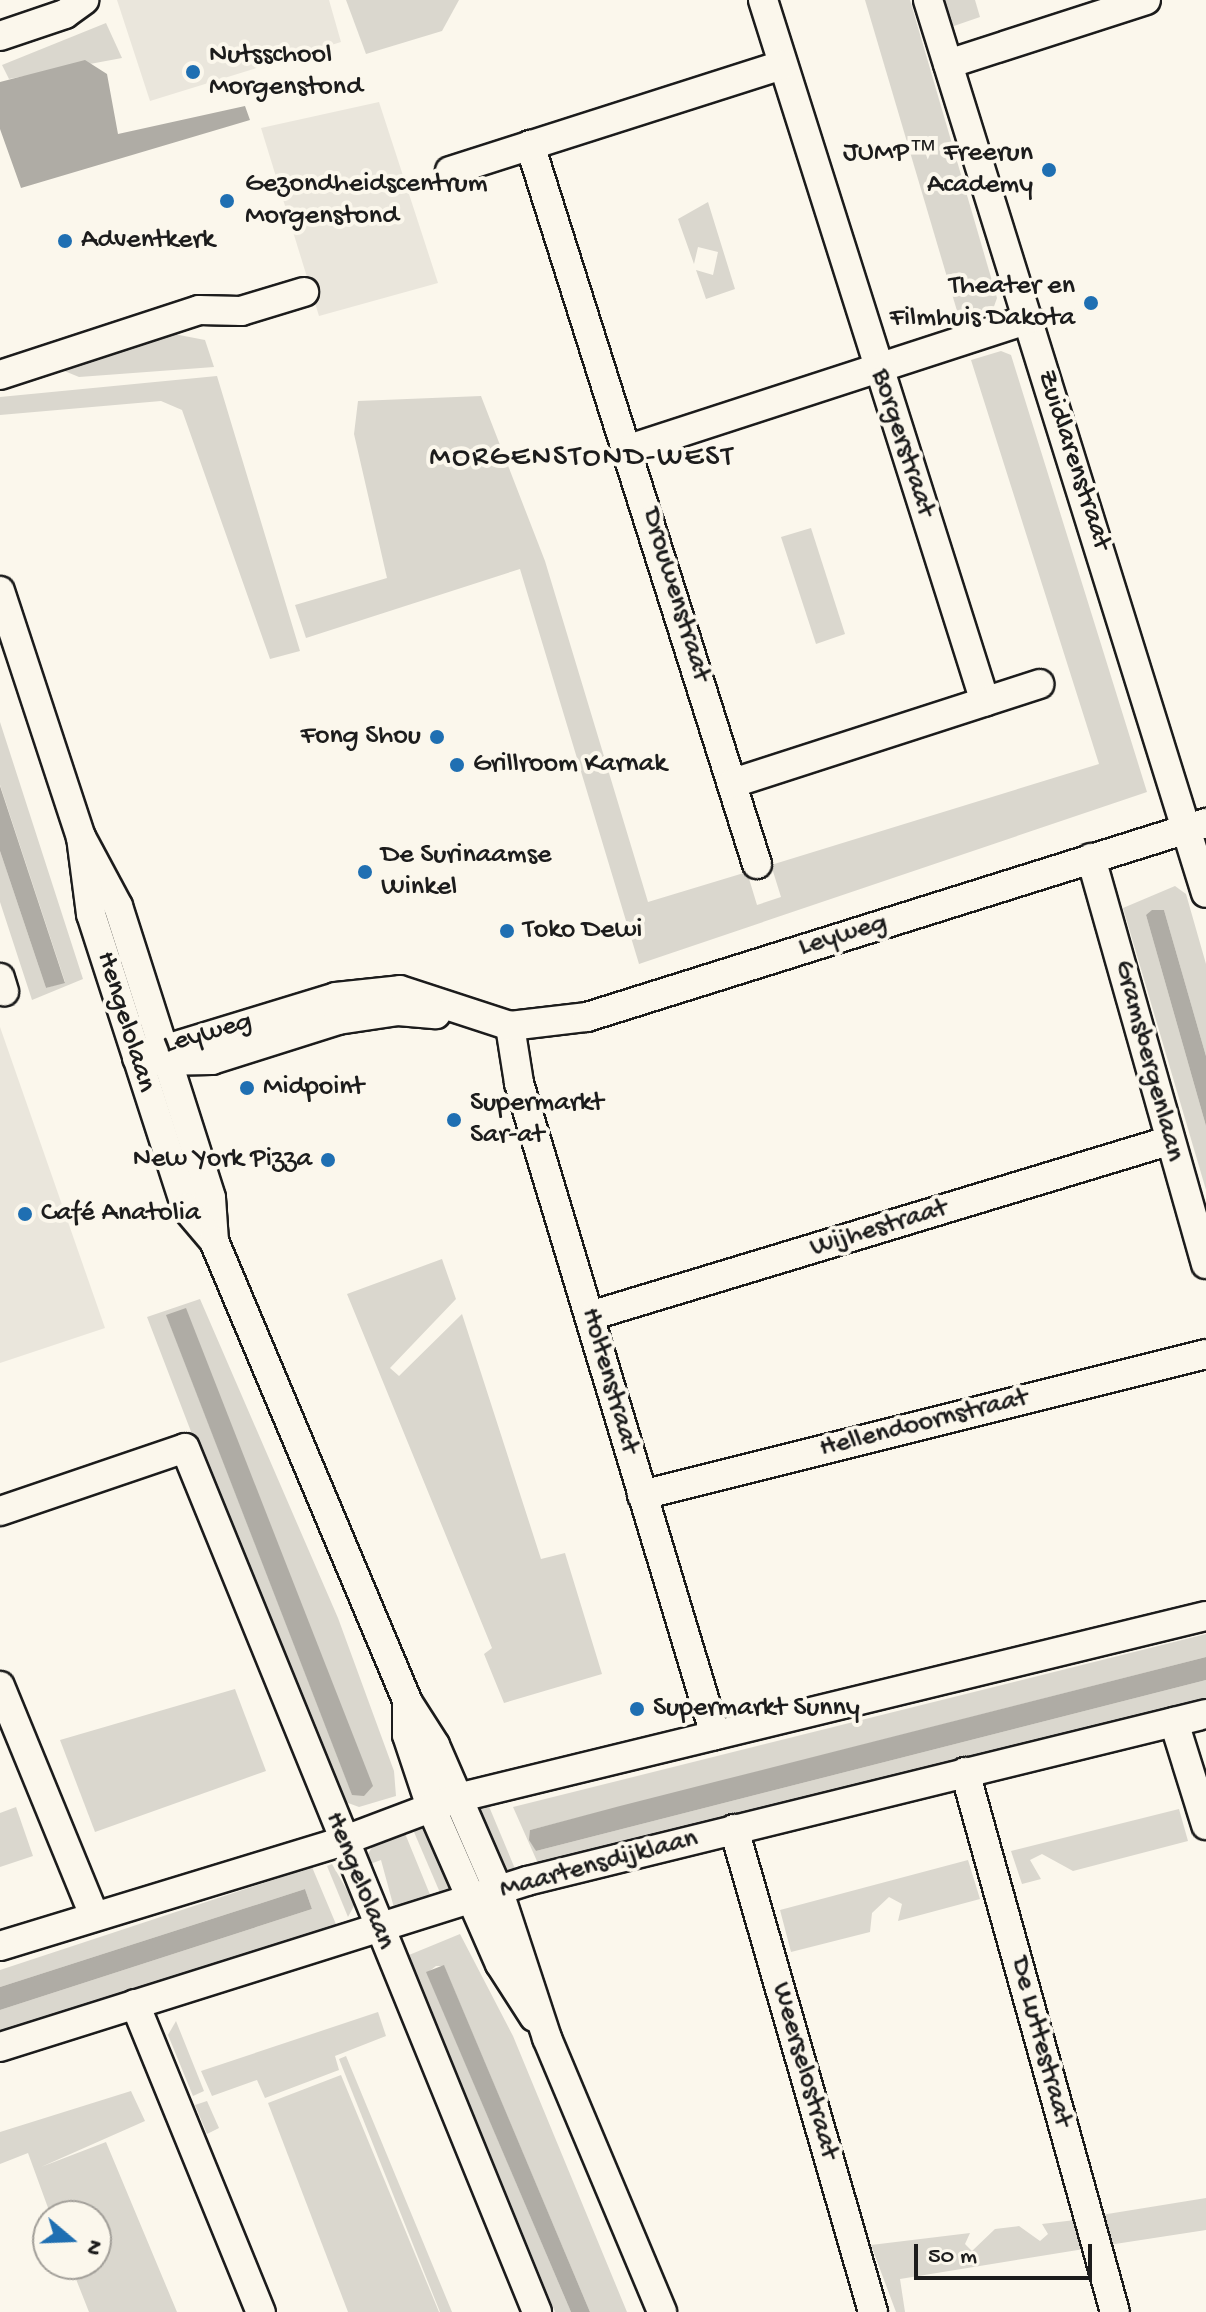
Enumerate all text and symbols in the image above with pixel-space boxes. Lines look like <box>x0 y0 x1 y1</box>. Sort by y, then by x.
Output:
place label: Nutsschool Morgenstond <box>209 39 363 105</box>
marker: Nutsschool Morgenstond <box>184 63 202 81</box>
place label: JUMP™ Freerun Academy <box>843 137 1033 203</box>
marker: JUMP™ Freerun Academy <box>1040 161 1058 179</box>
place label: Gezondheidscentrum Morgenstond <box>245 168 488 234</box>
marker: Gezondheidscentrum Morgenstond <box>216 190 238 212</box>
place label: Adventkerk <box>81 224 215 258</box>
marker: Adventkerk <box>56 232 74 250</box>
place label: Theater en Filmhuis Dakota <box>890 270 1075 336</box>
marker: Theater en Filmhuis Dakota <box>1082 294 1100 312</box>
street label: Borgerstraat <box>862 365 942 521</box>
street label: Zuidlarenstraat <box>1028 366 1118 554</box>
district label: MORGENSTOND-WEST <box>429 441 735 477</box>
street label: Drouwenstraat <box>633 504 717 686</box>
place label: Fong Shou <box>301 720 421 754</box>
marker: Fong Shou <box>428 728 446 746</box>
place label: Grillroom Karnak <box>473 748 667 782</box>
marker: Grillroom Karnak <box>448 756 466 774</box>
place label: De Surinaamse Winkel <box>381 839 551 905</box>
marker: De Surinaamse Winkel <box>356 863 374 881</box>
street label: Leyweg <box>795 907 891 965</box>
place label: Toko Dewi <box>523 914 642 948</box>
marker: Toko Dewi <box>498 922 516 940</box>
street label: Hengelolaan <box>88 948 162 1096</box>
street label: Gramsbergenlaan <box>1105 957 1191 1165</box>
street label: Leyweg <box>160 1005 256 1063</box>
place label: Midpoint <box>263 1071 364 1105</box>
marker: Midpoint <box>238 1079 256 1097</box>
place label: Supermarkt Sar-at <box>470 1087 604 1153</box>
marker: Supermarkt Sar-at <box>445 1111 463 1129</box>
place label: New York Pizza <box>133 1143 312 1177</box>
marker: New York Pizza <box>319 1151 337 1169</box>
street label: Wijhestraat <box>806 1192 952 1266</box>
place label: Café Anatolia <box>41 1197 200 1231</box>
marker: Café Anatolia <box>16 1205 34 1223</box>
street label: Holtenstraat <box>572 1304 646 1458</box>
street label: Hellendoornstraat <box>816 1382 1032 1466</box>
place label: Supermarkt Sunny <box>653 1692 860 1726</box>
marker: Supermarkt Sunny <box>628 1700 646 1718</box>
street label: Hengelolaan <box>316 1807 402 1955</box>
street label: Maartensdijklaan <box>496 1822 702 1908</box>
street label: De Luttestraat <box>1001 1954 1079 2130</box>
street label: Weerselostraat <box>763 1979 845 2163</box>
north arrow <box>32 2200 112 2280</box>
scale bar <box>918 2228 1096 2278</box>
text: N <box>78 2236 107 2258</box>
text: 50 m <box>928 2243 977 2272</box>

